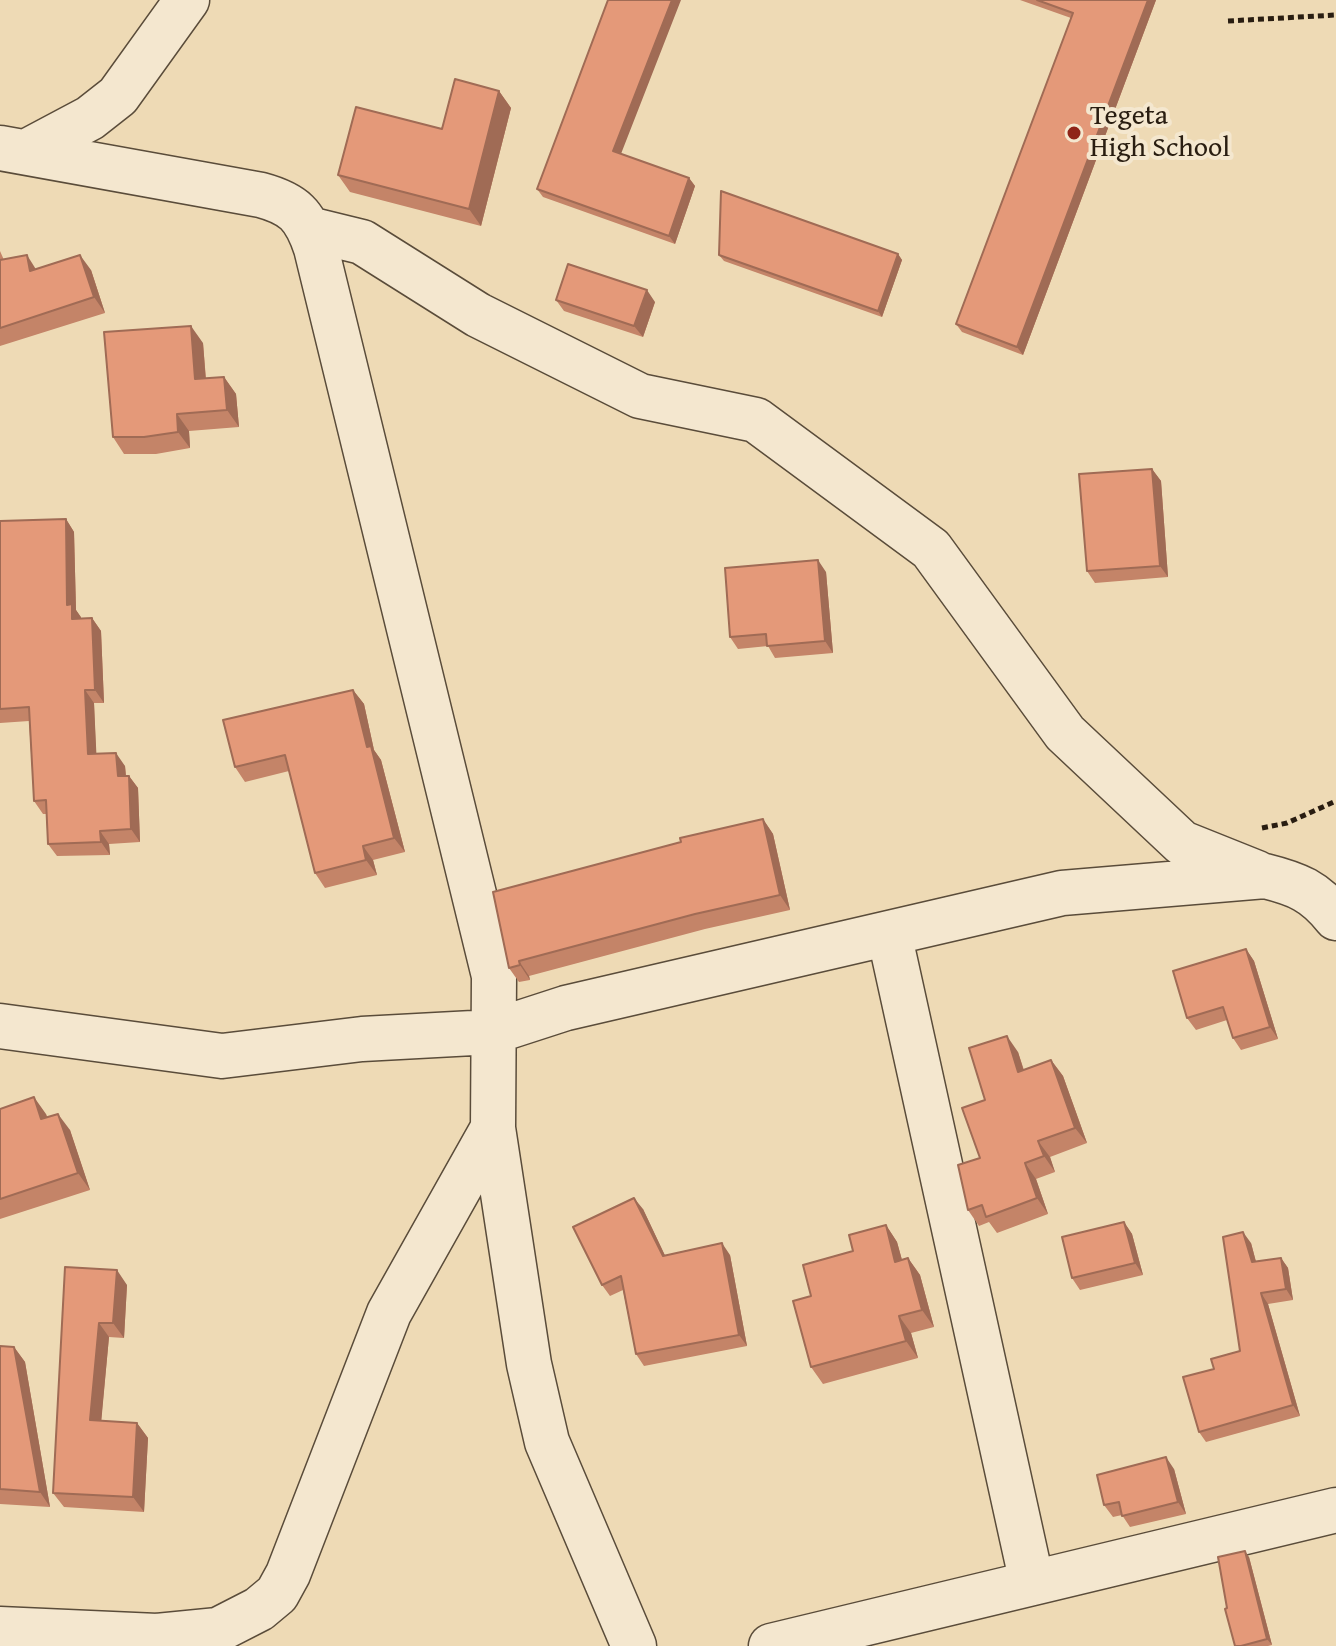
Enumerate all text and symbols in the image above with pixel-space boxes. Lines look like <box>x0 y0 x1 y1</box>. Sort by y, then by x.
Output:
place label: Tegeta High School <box>1090 100 1230 166</box>
marker: Tegeta High School <box>1065 124 1083 142</box>

